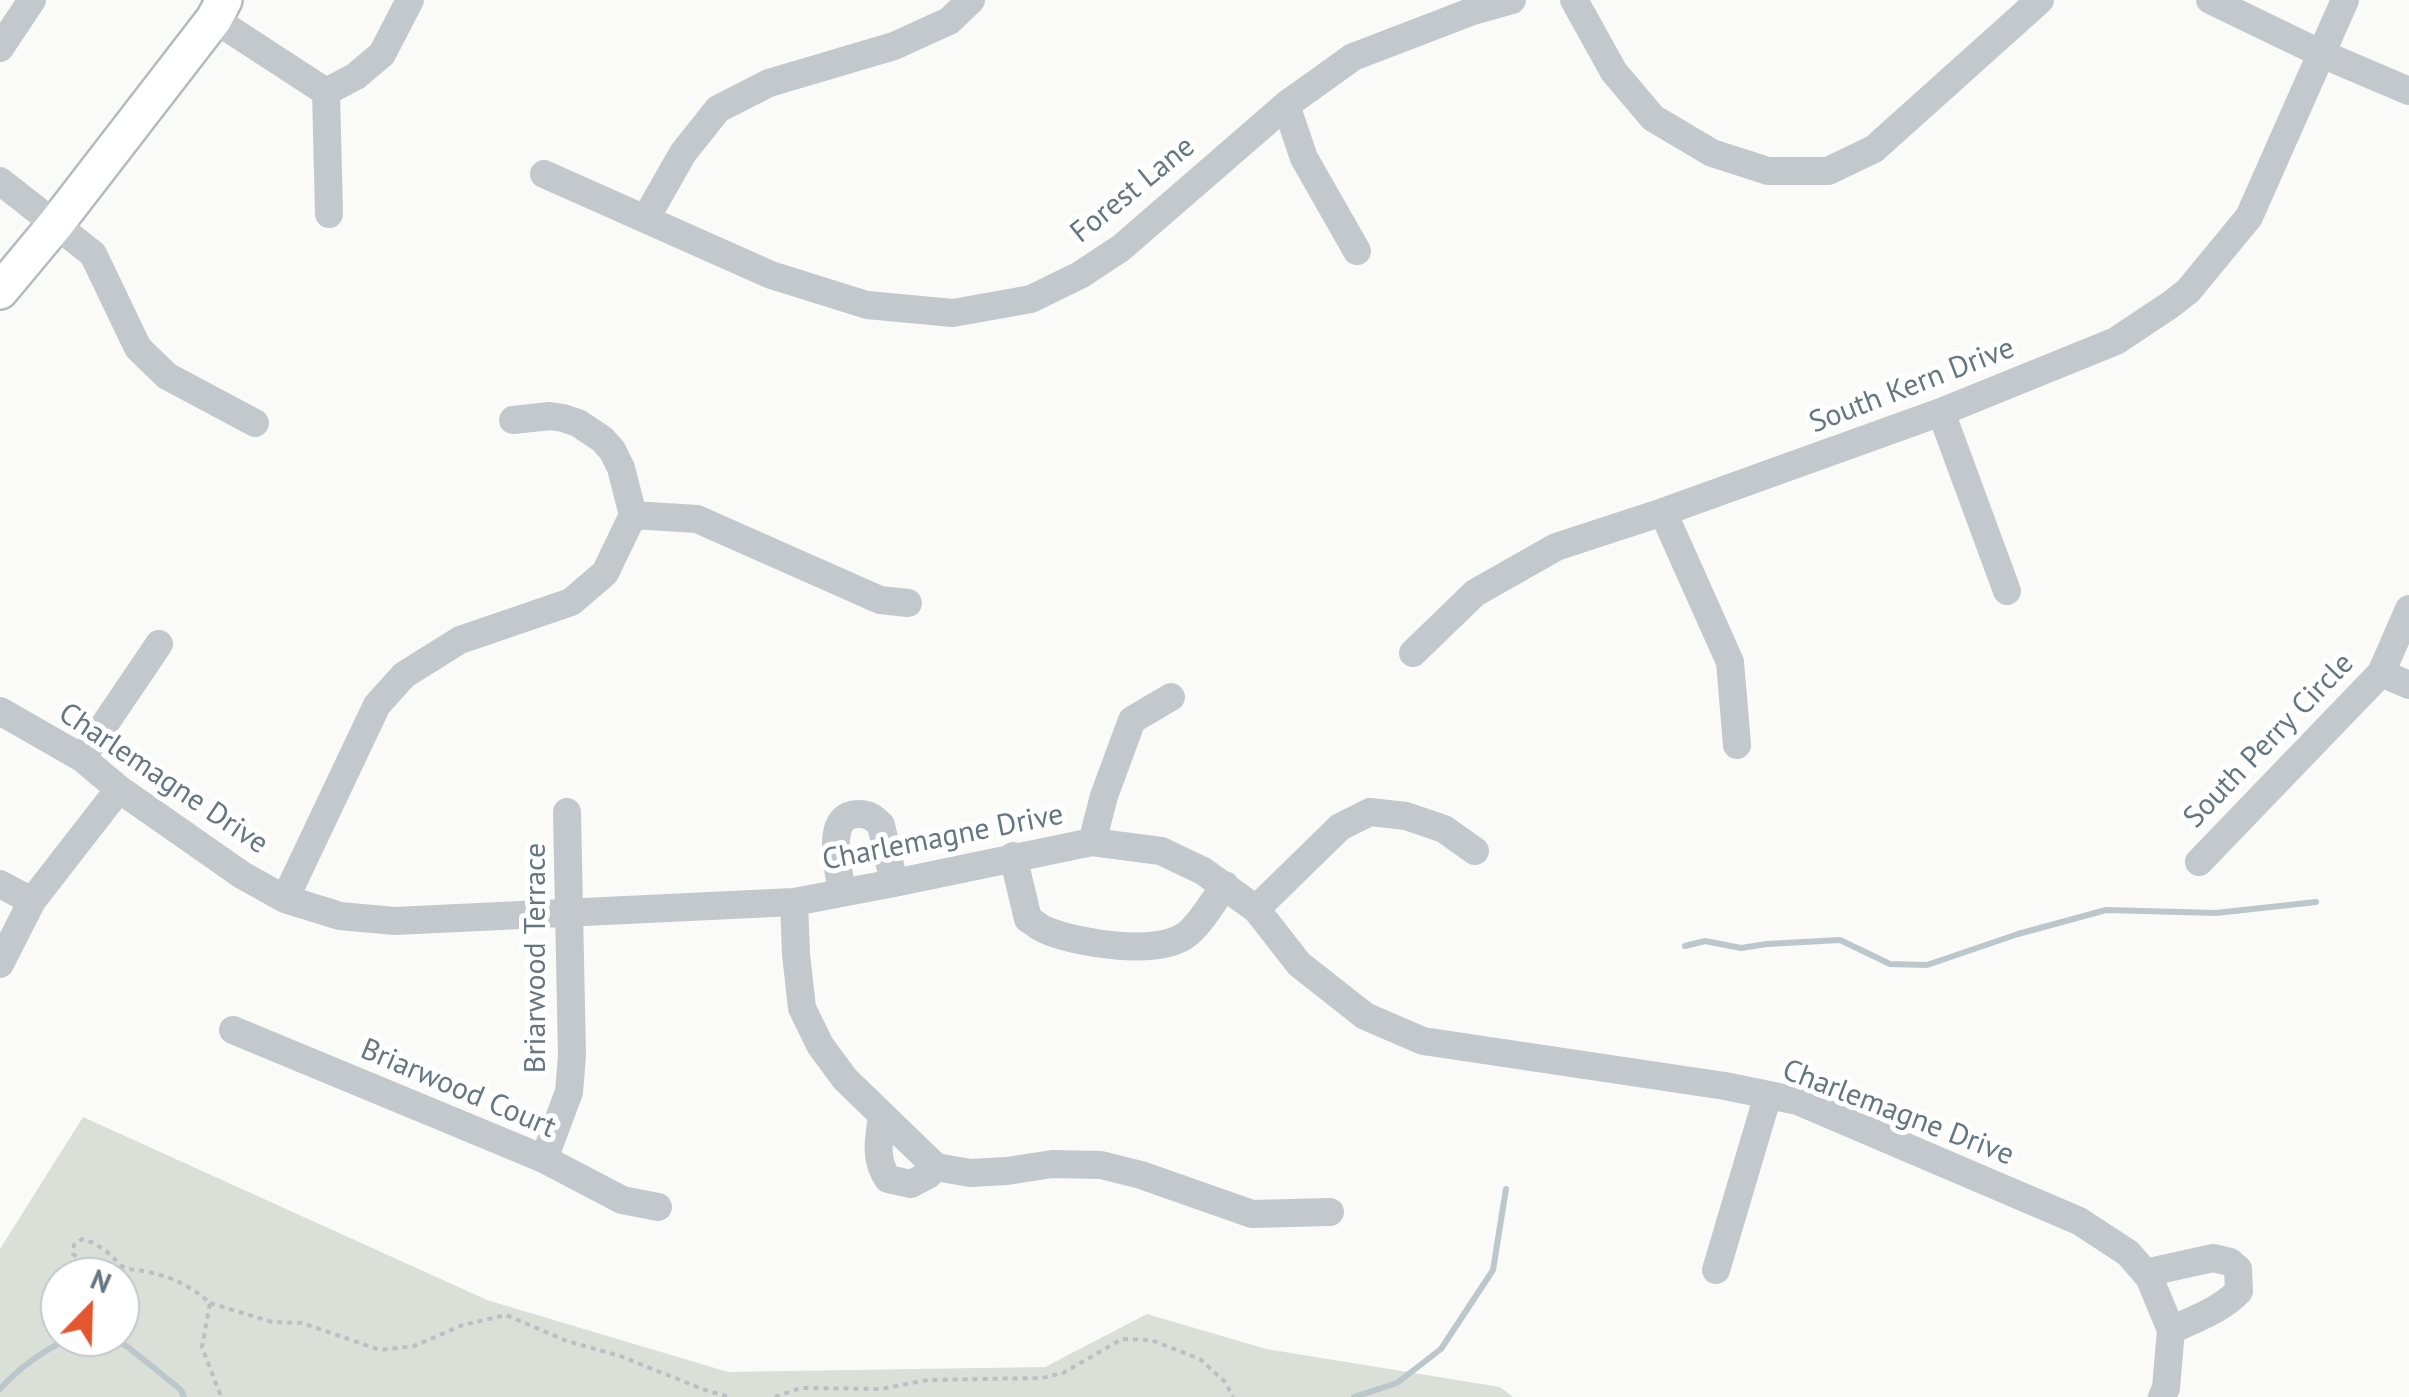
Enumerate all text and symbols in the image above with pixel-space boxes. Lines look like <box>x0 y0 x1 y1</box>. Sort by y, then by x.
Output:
street label: Forest Lane <box>1064 129 1202 251</box>
street label: South Kern Drive <box>1804 330 2020 442</box>
street label: South Perry Circle <box>2177 646 2361 836</box>
street label: Charlemagne Drive <box>51 696 275 862</box>
street label: Charlemagne Drive <box>819 797 1067 879</box>
street label: Briarwood Terrace <box>518 843 554 1073</box>
street label: Briarwood Court <box>355 1032 561 1146</box>
street label: Charlemagne Drive <box>1777 1052 2019 1174</box>
north arrow <box>40 1257 140 1357</box>
text: N <box>85 1260 117 1301</box>

